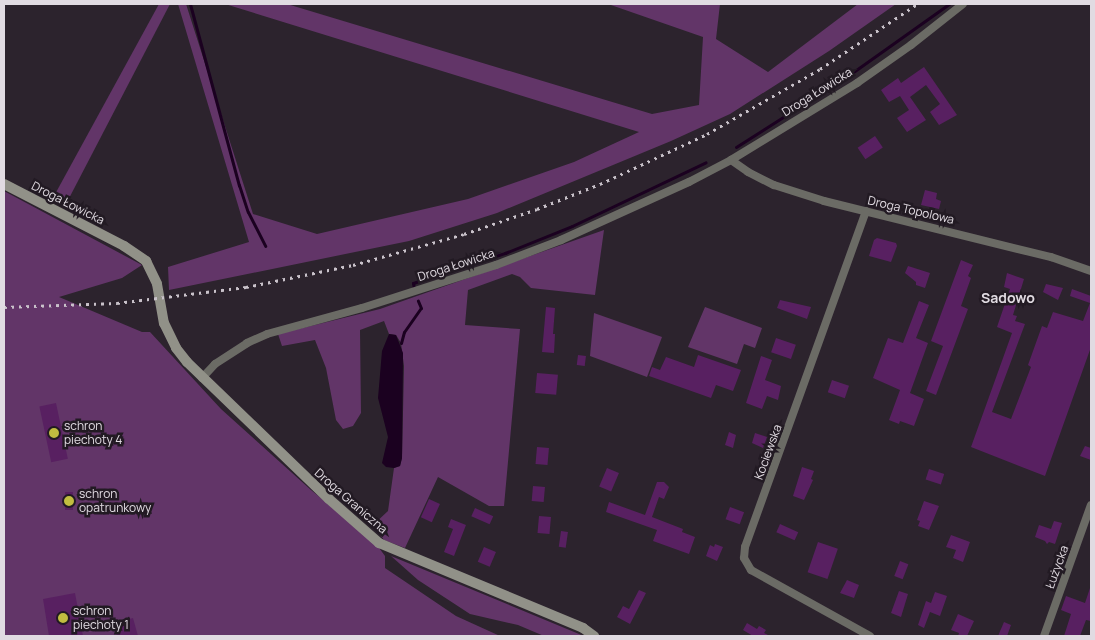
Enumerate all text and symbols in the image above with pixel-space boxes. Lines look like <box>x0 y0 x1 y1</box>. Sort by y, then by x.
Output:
street label: Droga Łowicka <box>779 65 855 119</box>
street label: Droga Łowicka <box>29 178 107 228</box>
street label: Droga Topolowa <box>866 193 956 227</box>
street label: Droga Łowicka <box>416 246 496 284</box>
district label: Sadowo <box>981 290 1035 306</box>
place label: schron piechoty 4 <box>64 419 122 447</box>
street label: Kociewska <box>751 422 785 482</box>
marker: schron piechoty 4 <box>48 427 60 439</box>
street label: Droga Graniczna <box>312 466 390 536</box>
place label: schron opatrunkowy <box>79 487 151 515</box>
marker: schron opatrunkowy <box>63 495 75 507</box>
street label: Łużycka <box>1043 543 1071 591</box>
place label: schron piechoty 1 <box>73 604 129 632</box>
marker: schron piechoty 1 <box>57 612 69 624</box>

